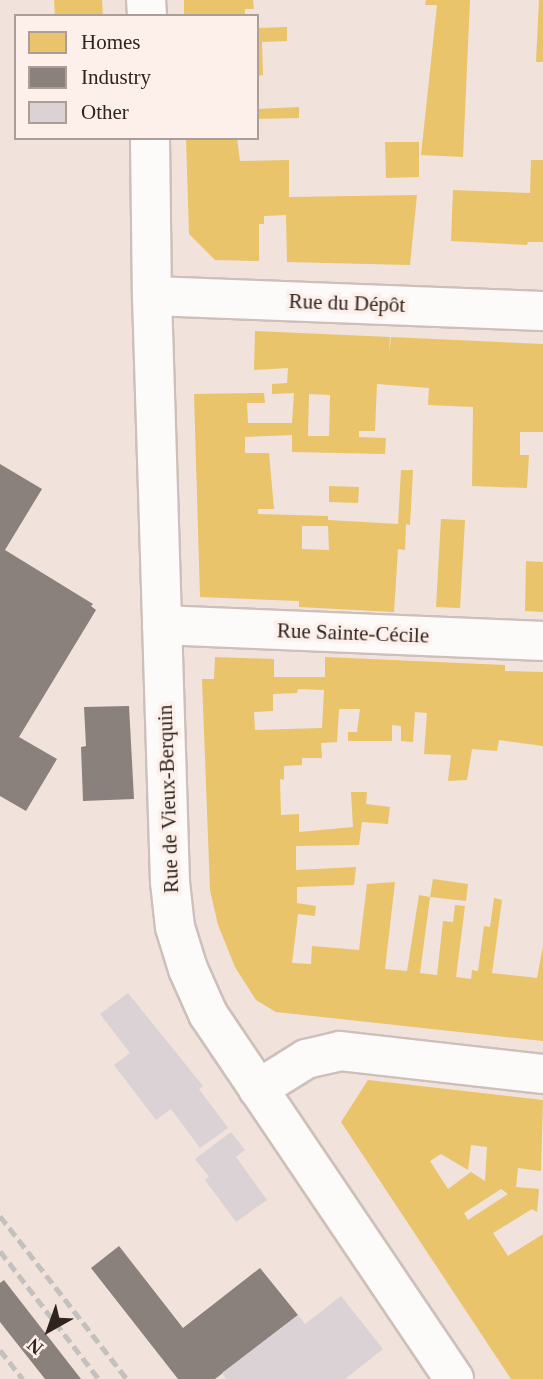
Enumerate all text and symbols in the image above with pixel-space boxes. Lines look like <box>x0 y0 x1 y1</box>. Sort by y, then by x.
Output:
legend <box>14 14 259 140</box>
text: Homes <box>81 30 141 54</box>
text: Industry <box>81 65 151 89</box>
text: Other <box>81 100 129 124</box>
street label: Rue du Dépôt <box>288 288 406 318</box>
street label: Rue Sainte-Cécile <box>277 618 429 648</box>
street label: Rue de Vieux-Berquin <box>152 704 184 894</box>
north arrow <box>14 1295 84 1365</box>
text: N <box>23 1334 47 1359</box>

